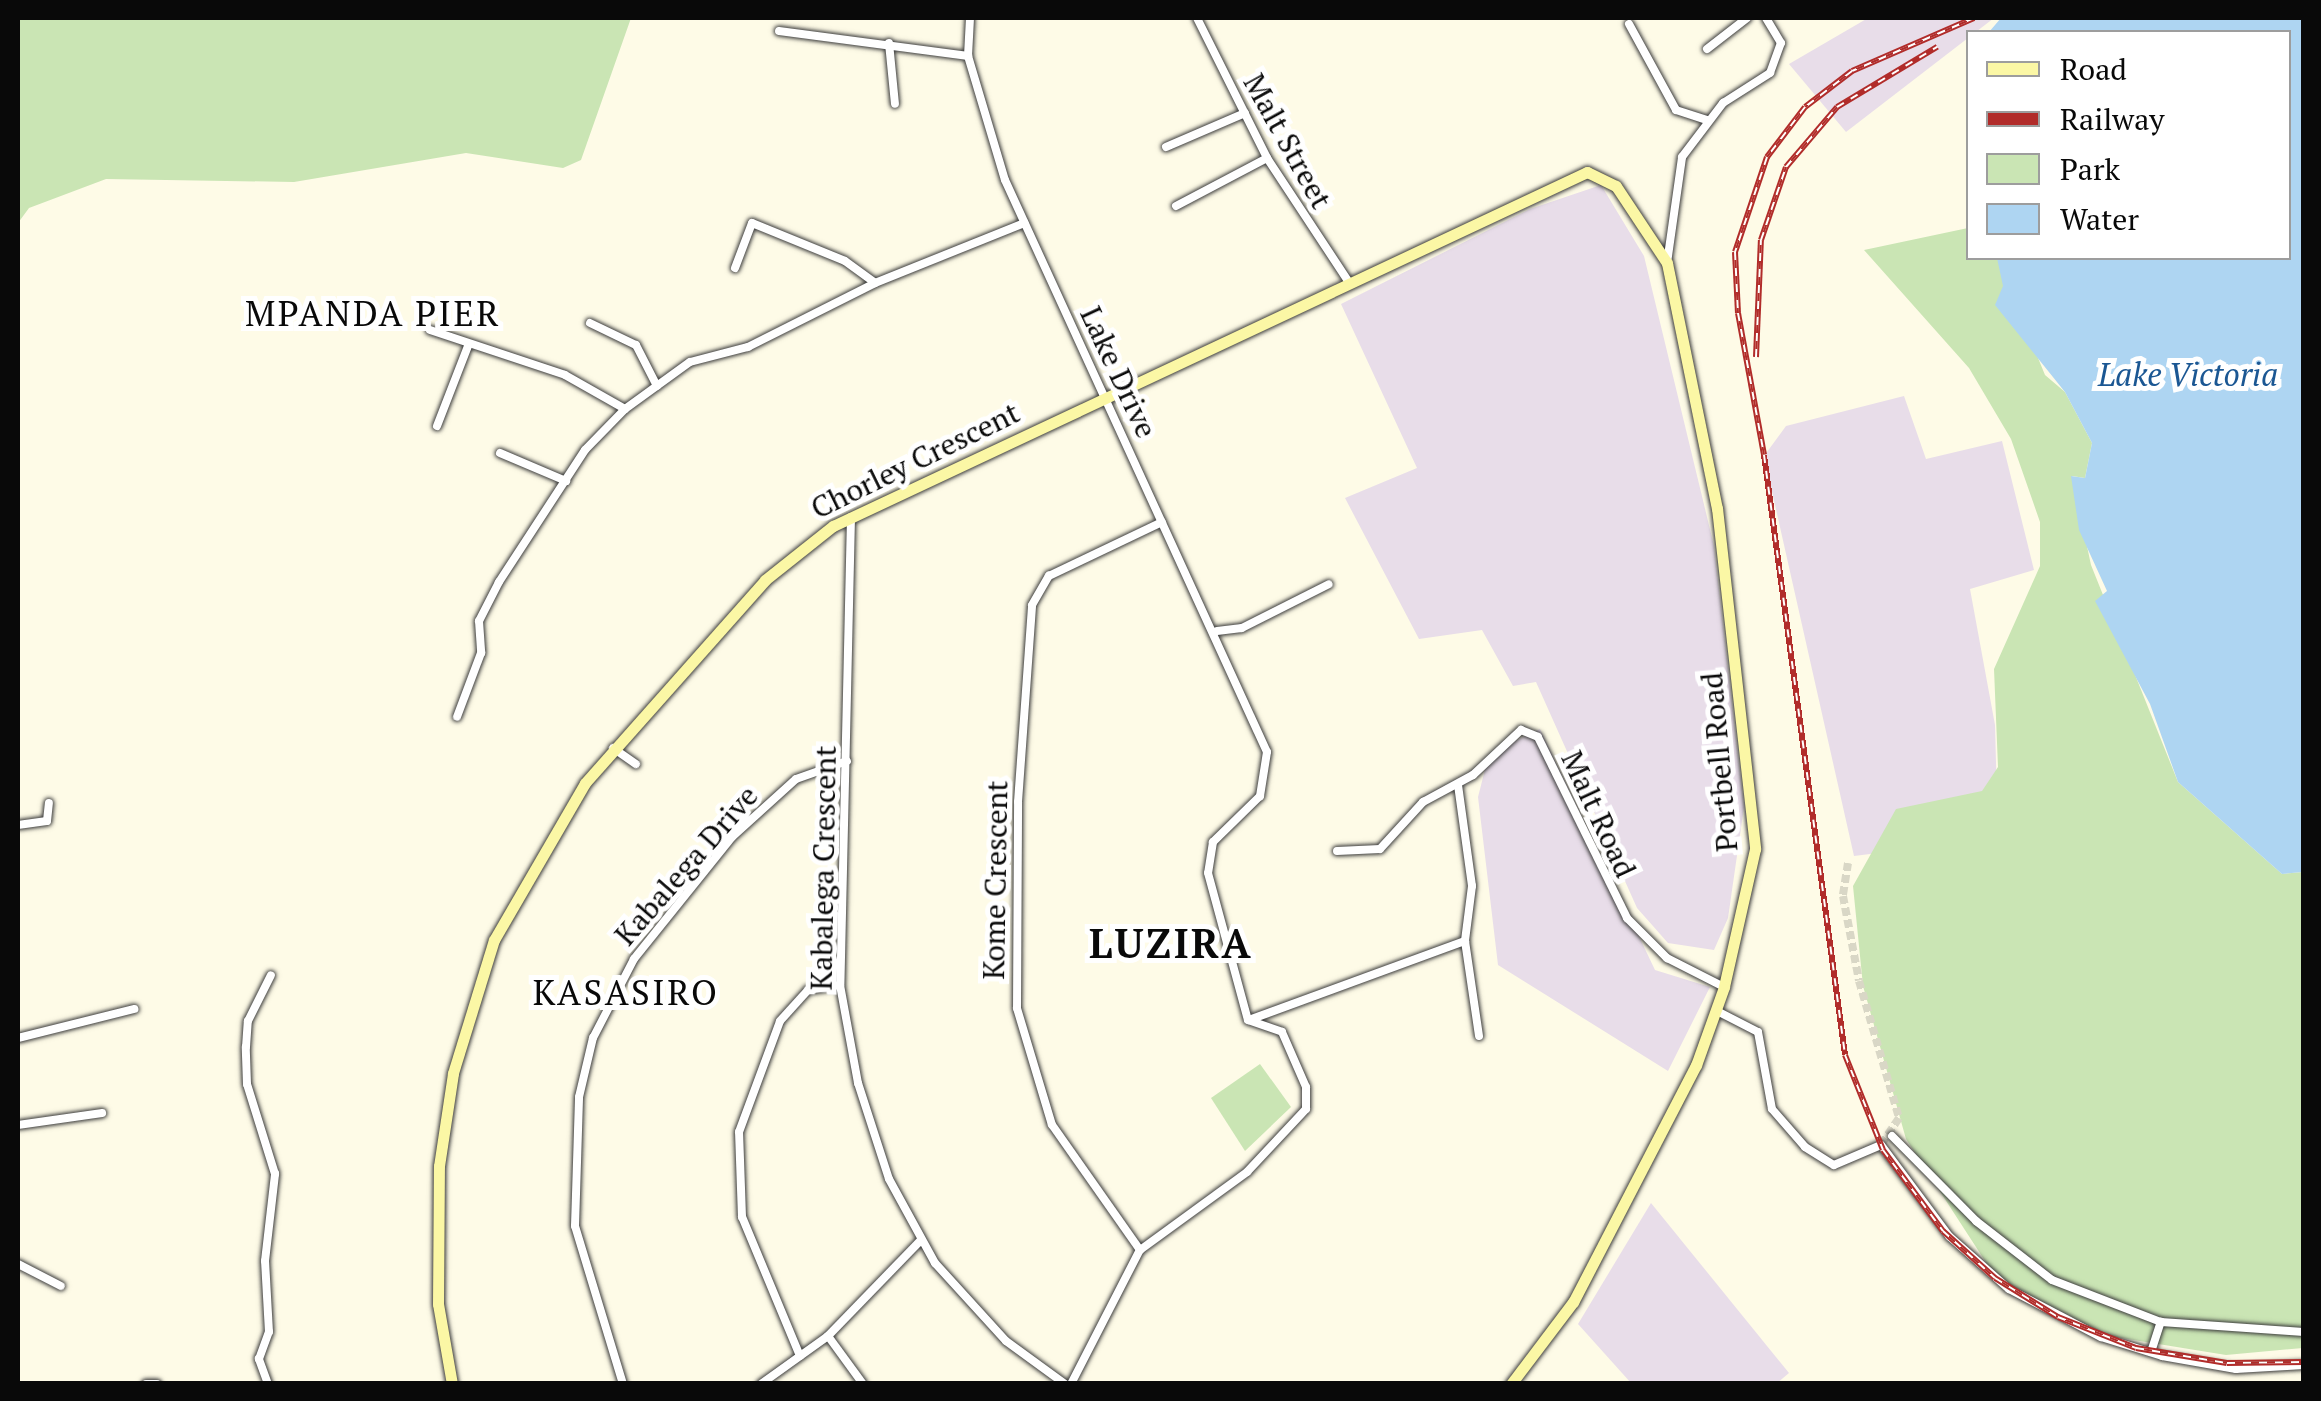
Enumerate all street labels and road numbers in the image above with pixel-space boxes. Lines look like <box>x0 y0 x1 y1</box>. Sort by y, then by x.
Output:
street label: Malt Street <box>1236 67 1340 215</box>
street label: Lake Drive <box>1073 301 1165 443</box>
street label: Chorley Crescent <box>805 394 1025 526</box>
street label: Portbell Road <box>1693 671 1745 853</box>
street label: Kabalega Crescent <box>803 745 843 991</box>
street label: Malt Road <box>1554 745 1644 883</box>
street label: Kabalega Drive <box>607 778 765 952</box>
street label: Kome Crescent <box>975 780 1015 980</box>

